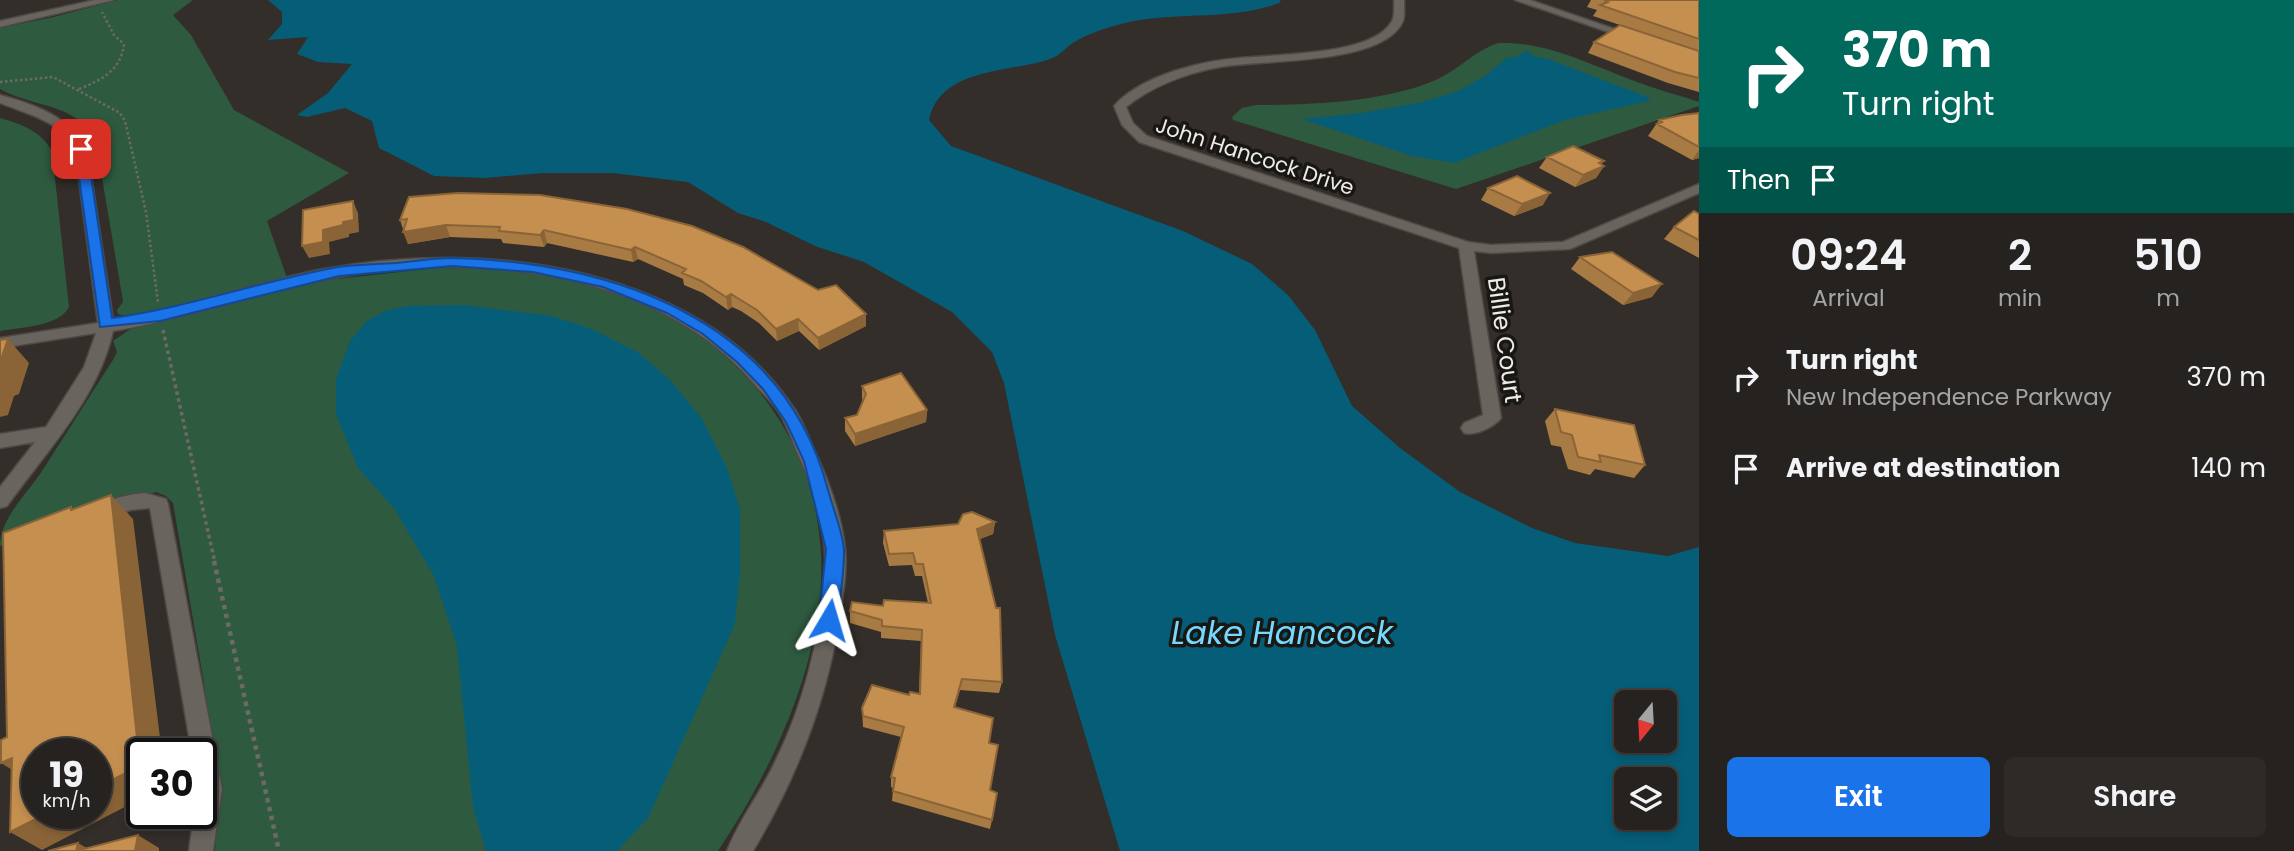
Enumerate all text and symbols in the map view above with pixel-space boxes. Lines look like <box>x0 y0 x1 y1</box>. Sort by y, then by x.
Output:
text: 370 m <box>1842 16 1992 84</box>
icon: right <box>1727 28 1818 119</box>
text: Turn right <box>1842 81 1994 126</box>
street label: John Hancock Drive <box>1152 110 1358 202</box>
pin <box>51 119 111 179</box>
icon: arrive <box>62 130 100 168</box>
icon: arrive <box>1804 161 1842 199</box>
text: Then <box>1727 162 1790 198</box>
text: 09:24 <box>1790 226 1907 285</box>
text: 2 <box>2008 226 2032 285</box>
text: 510 <box>2133 226 2203 285</box>
street label: Billie Court <box>1480 275 1530 405</box>
text: Arrival <box>1812 282 1885 314</box>
text: min <box>1998 282 2042 314</box>
text: m <box>2156 282 2180 314</box>
text: Turn right <box>1786 342 1918 378</box>
icon: right <box>1727 359 1765 397</box>
text: 370 m <box>2186 359 2266 395</box>
text: New Independence Parkway <box>1786 381 2112 413</box>
icon: arrive <box>1727 450 1765 488</box>
text: Arrive at destination <box>1786 450 2061 486</box>
text: 140 m <box>2191 450 2266 486</box>
position arrow <box>792 583 866 657</box>
water label: Lake Hancock <box>1171 610 1394 655</box>
north arrow <box>1614 690 1676 752</box>
map controls <box>1614 690 1677 830</box>
speed limit sign: 30 <box>126 738 217 829</box>
text: 19 <box>49 750 84 799</box>
button: Exit <box>1727 757 1990 837</box>
button: Share <box>2004 757 2266 837</box>
button: layers <box>1614 767 1677 830</box>
text: km/h <box>43 788 90 813</box>

